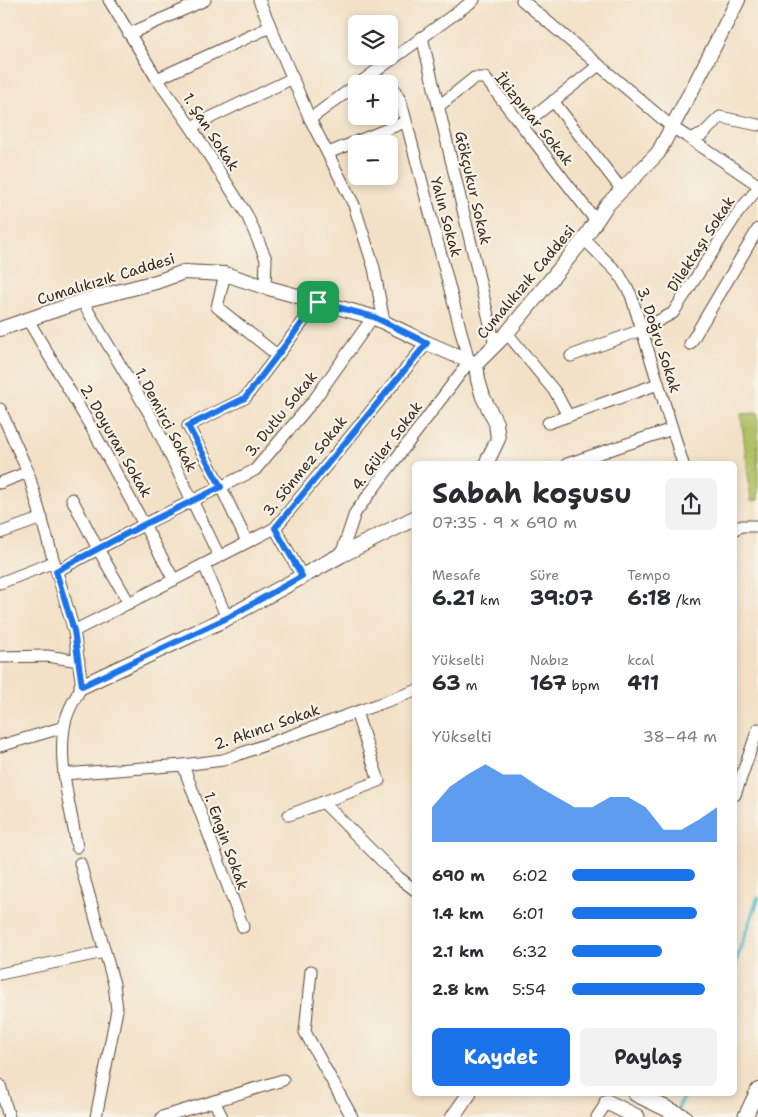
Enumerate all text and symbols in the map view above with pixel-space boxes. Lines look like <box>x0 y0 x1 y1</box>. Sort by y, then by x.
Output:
map controls <box>348 15 398 185</box>
button: layers <box>348 15 398 65</box>
street label: İkizpınar Sokak <box>490 68 578 170</box>
button: + <box>348 75 398 125</box>
street label: 1. Şan Sokak <box>178 89 244 175</box>
street label: Gökçukur Sokak <box>450 129 496 247</box>
button: − <box>348 135 398 185</box>
street label: Yalın Sokak <box>426 175 466 259</box>
street label: Dilektaşı Sokak <box>663 192 739 296</box>
street label: Cumalıkızık Caddesi <box>472 221 580 343</box>
street label: Cumalıkızık Caddesi <box>35 249 177 309</box>
pin <box>297 281 339 323</box>
street label: 3. Doğru Sokak <box>632 285 686 395</box>
icon: arrive <box>304 288 332 316</box>
street label: 1. Demirci Sokak <box>130 365 202 475</box>
street label: 3. Dutlu Sokak <box>240 367 322 461</box>
street label: 2. Doyuran Sokak <box>75 381 157 501</box>
street label: 4. Güler Sokak <box>347 397 427 495</box>
street label: 3. Sönmez Sokak <box>258 412 352 520</box>
text: Sabah koşusu <box>432 474 632 512</box>
button: share <box>665 478 717 530</box>
text: 07:35 · 9 × 690 m <box>432 512 577 533</box>
text: Mesafe <box>432 566 481 584</box>
text: Süre <box>530 566 559 584</box>
text: Tempo <box>627 566 670 584</box>
text: 6.21 <box>432 584 475 612</box>
text: 39:07 <box>530 584 594 612</box>
text: 6:18 <box>627 584 671 612</box>
text: km <box>475 591 500 609</box>
text: /km <box>671 591 701 609</box>
text: Yükselti <box>432 651 484 669</box>
text: Nabız <box>530 651 569 669</box>
text: kcal <box>627 651 655 669</box>
text: 63 <box>432 669 461 697</box>
text: 167 <box>530 669 567 697</box>
text: 411 <box>627 669 659 697</box>
text: m <box>461 676 478 694</box>
text: bpm <box>567 676 600 694</box>
street label: 2. Akıncı Sokak <box>211 700 323 754</box>
text: Yükselti <box>432 726 492 747</box>
text: 38–44 m <box>643 726 717 747</box>
street label: 1. Engin Sokak <box>199 789 253 893</box>
text: 690 m <box>432 865 485 886</box>
text: 6:02 <box>512 865 548 886</box>
text: 1.4 km <box>432 903 484 924</box>
text: 6:01 <box>512 903 544 924</box>
text: 2.1 km <box>432 941 484 962</box>
text: 6:32 <box>512 941 548 962</box>
text: 2.8 km <box>432 979 489 1000</box>
text: 5:54 <box>512 979 546 1000</box>
button: Kaydet <box>432 1028 570 1086</box>
button: Paylaş <box>580 1028 717 1086</box>

